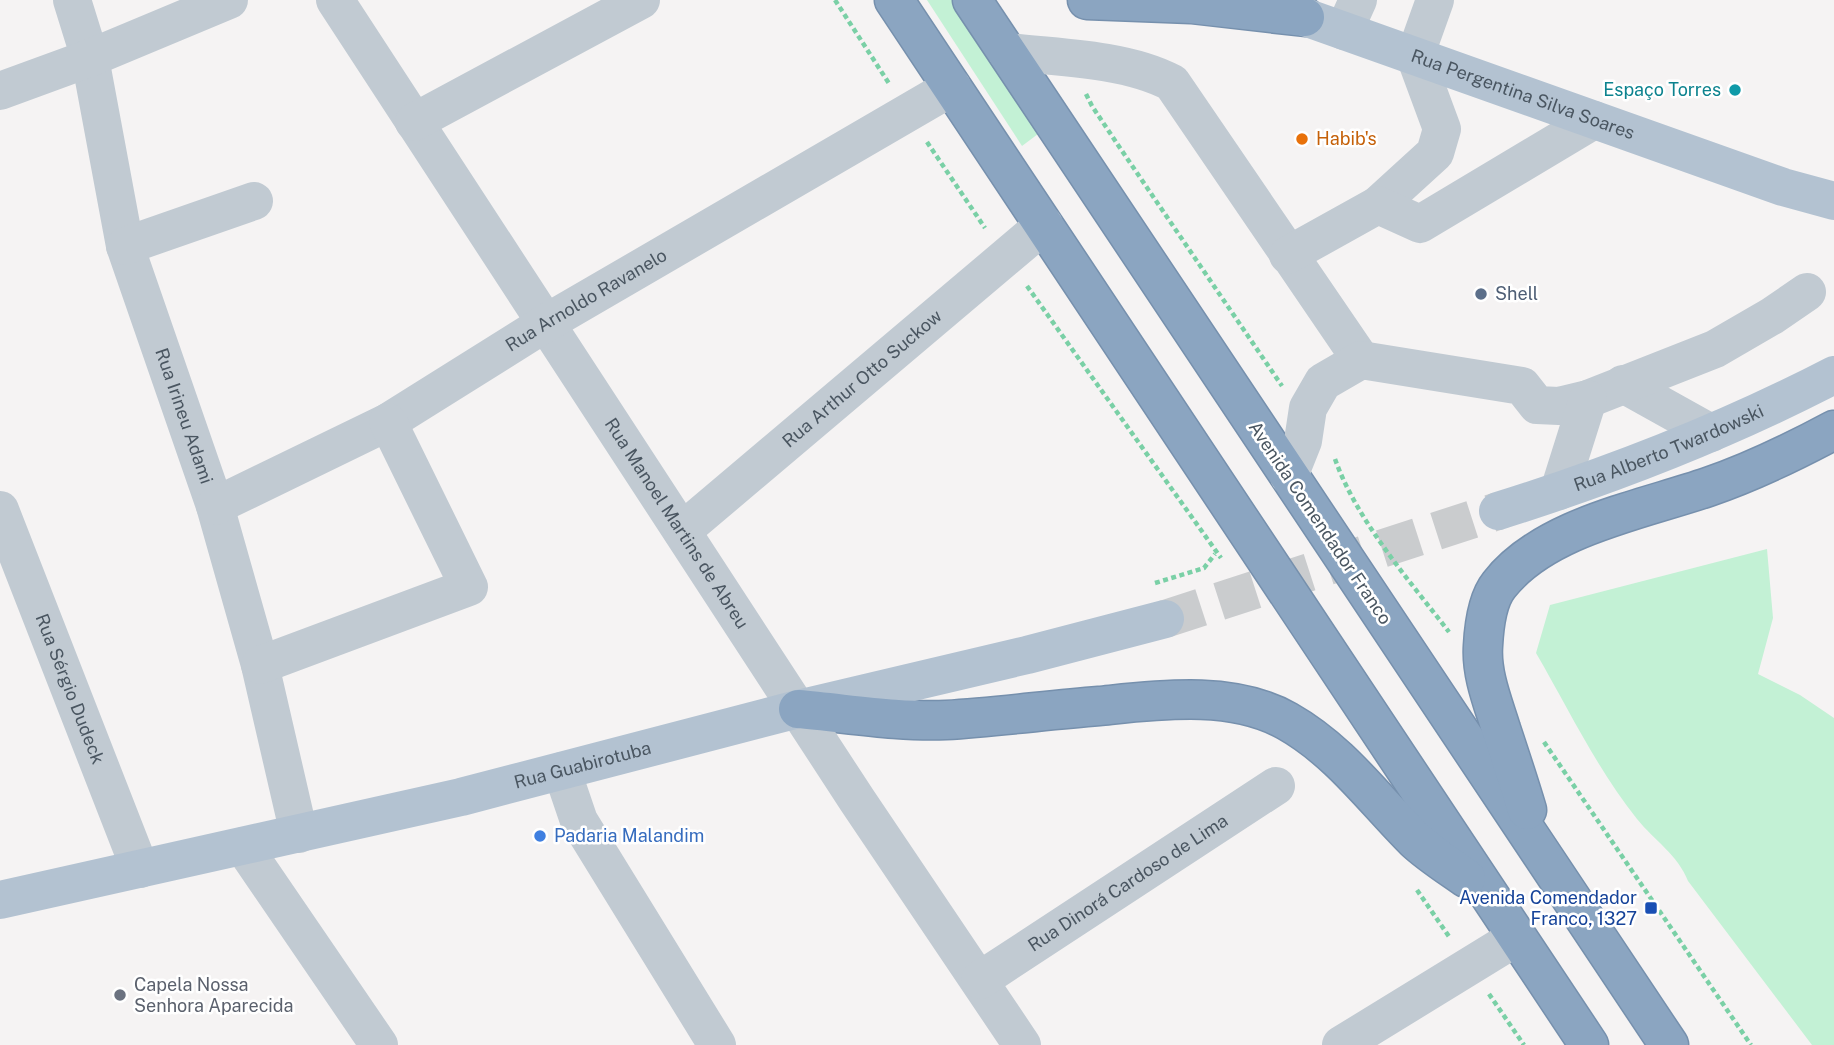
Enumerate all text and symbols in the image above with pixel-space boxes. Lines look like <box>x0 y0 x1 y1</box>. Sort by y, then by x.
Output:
street label: Rua Pergentina Silva Soares <box>1409 45 1638 143</box>
place label: Espaço Torres <box>1603 79 1721 100</box>
marker: Espaço Torres <box>1727 82 1743 98</box>
place label: Habib's <box>1316 128 1377 149</box>
marker: Habib's <box>1294 131 1310 147</box>
street label: Rua Arnoldo Ravanelo <box>501 244 670 356</box>
place label: Shell <box>1495 283 1538 304</box>
marker: Shell <box>1473 286 1489 302</box>
street label: Rua Arthur Otto Suckow <box>778 305 946 452</box>
street label: Rua Irineu Adami <box>151 345 218 487</box>
street label: Rua Alberto Twardowski <box>1571 400 1767 495</box>
street label: Rua Manoel Martins de Abreu <box>601 414 753 632</box>
street label: Avenida Comendador Franco <box>1245 417 1396 628</box>
street label: Rua Sérgio Dudeck <box>31 611 109 767</box>
street label: Rua Guabirotuba <box>512 737 653 793</box>
street label: Rua Dinorá Cardoso de Lima <box>1024 809 1232 956</box>
place label: Padaria Malandim <box>554 825 704 846</box>
marker: Padaria Malandim <box>532 828 548 844</box>
place label: Avenida Comendador Franco, 1327 <box>1459 887 1637 929</box>
marker: Avenida Comendador Franco, 1327 <box>1643 900 1659 916</box>
place label: Capela Nossa Senhora Aparecida <box>134 974 293 1016</box>
marker: Capela Nossa Senhora Aparecida <box>112 987 128 1003</box>

